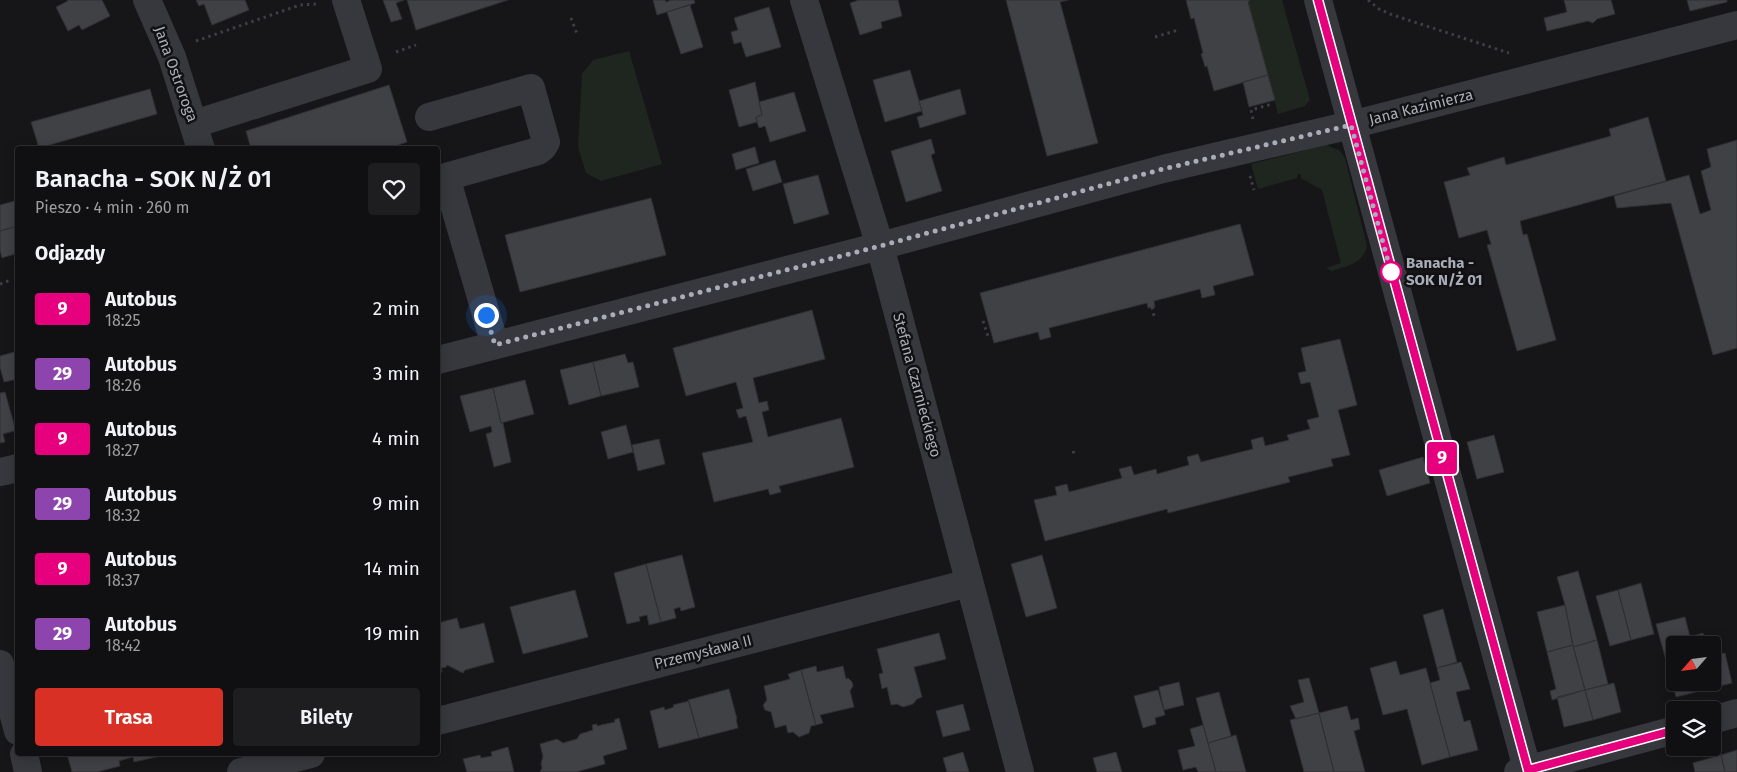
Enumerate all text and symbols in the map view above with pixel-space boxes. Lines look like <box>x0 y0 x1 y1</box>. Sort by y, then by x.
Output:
street label: Jana Ostroroga <box>150 24 202 124</box>
street label: Jana Kazimierza <box>1367 85 1475 129</box>
button: heart <box>368 163 420 215</box>
text: Banacha - SOK N/Ż 01 <box>35 165 272 193</box>
text: Pieszo · 4 min · 260 m <box>35 198 190 217</box>
text: Odjazdy <box>35 242 105 265</box>
place label: Banacha - SOK N/Ż 01 <box>1406 254 1483 289</box>
marker: Banacha - SOK N/Ż 01 <box>1380 261 1402 283</box>
text: Autobus <box>105 288 177 311</box>
text: 2 min <box>373 297 420 320</box>
text: 9 <box>57 298 68 320</box>
your location <box>474 303 499 328</box>
text: 18:25 <box>105 311 141 330</box>
street label: Stefana Czarnieckiego <box>889 311 945 459</box>
text: Autobus <box>105 353 177 376</box>
text: 3 min <box>373 362 420 385</box>
text: 29 <box>53 363 72 385</box>
text: 18:26 <box>105 376 141 395</box>
text: Autobus <box>105 418 177 441</box>
text: 4 min <box>372 427 420 450</box>
text: 9 <box>57 428 68 450</box>
text: 18:27 <box>105 441 139 460</box>
line badge: 9 <box>1426 442 1458 474</box>
text: 9 <box>1437 447 1447 469</box>
text: Autobus <box>105 483 177 506</box>
text: 9 min <box>372 492 420 515</box>
text: 29 <box>53 493 72 515</box>
text: 18:32 <box>105 506 140 525</box>
text: Autobus <box>105 548 177 571</box>
text: 14 min <box>364 557 420 580</box>
text: 9 <box>57 558 68 580</box>
text: 18:37 <box>105 571 140 590</box>
text: Autobus <box>105 613 177 636</box>
text: 19 min <box>364 622 420 645</box>
text: 29 <box>53 623 72 645</box>
street label: Przemysława II <box>652 631 754 673</box>
text: 18:42 <box>105 636 141 655</box>
north arrow <box>1666 636 1721 691</box>
map controls <box>1666 636 1721 756</box>
button: Trasa <box>35 688 223 746</box>
button: Bilety <box>233 688 420 746</box>
button: layers <box>1666 701 1721 756</box>

